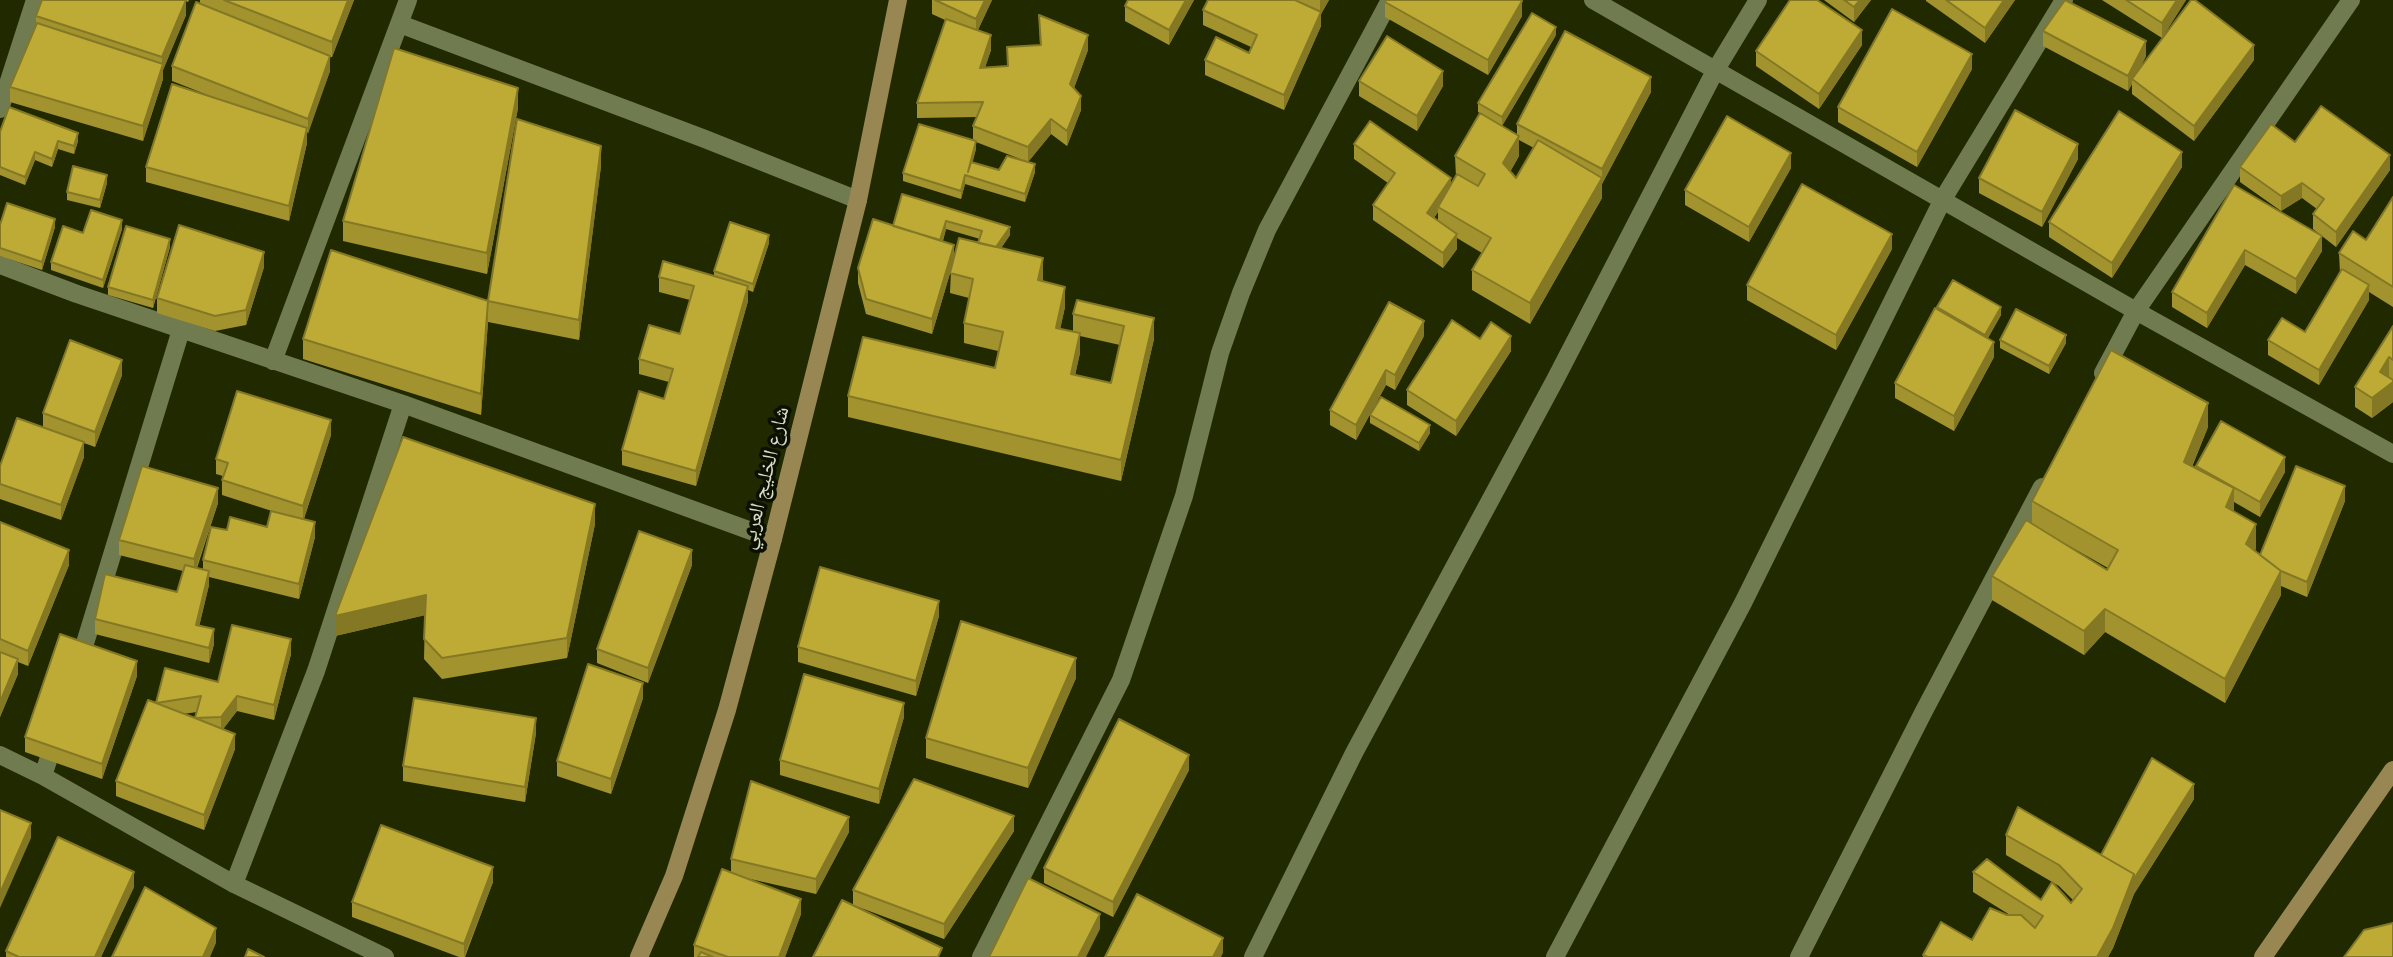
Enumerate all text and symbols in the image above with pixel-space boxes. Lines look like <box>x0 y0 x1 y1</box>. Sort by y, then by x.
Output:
street label: شارع الخليج العربي <box>735 404 795 552</box>

